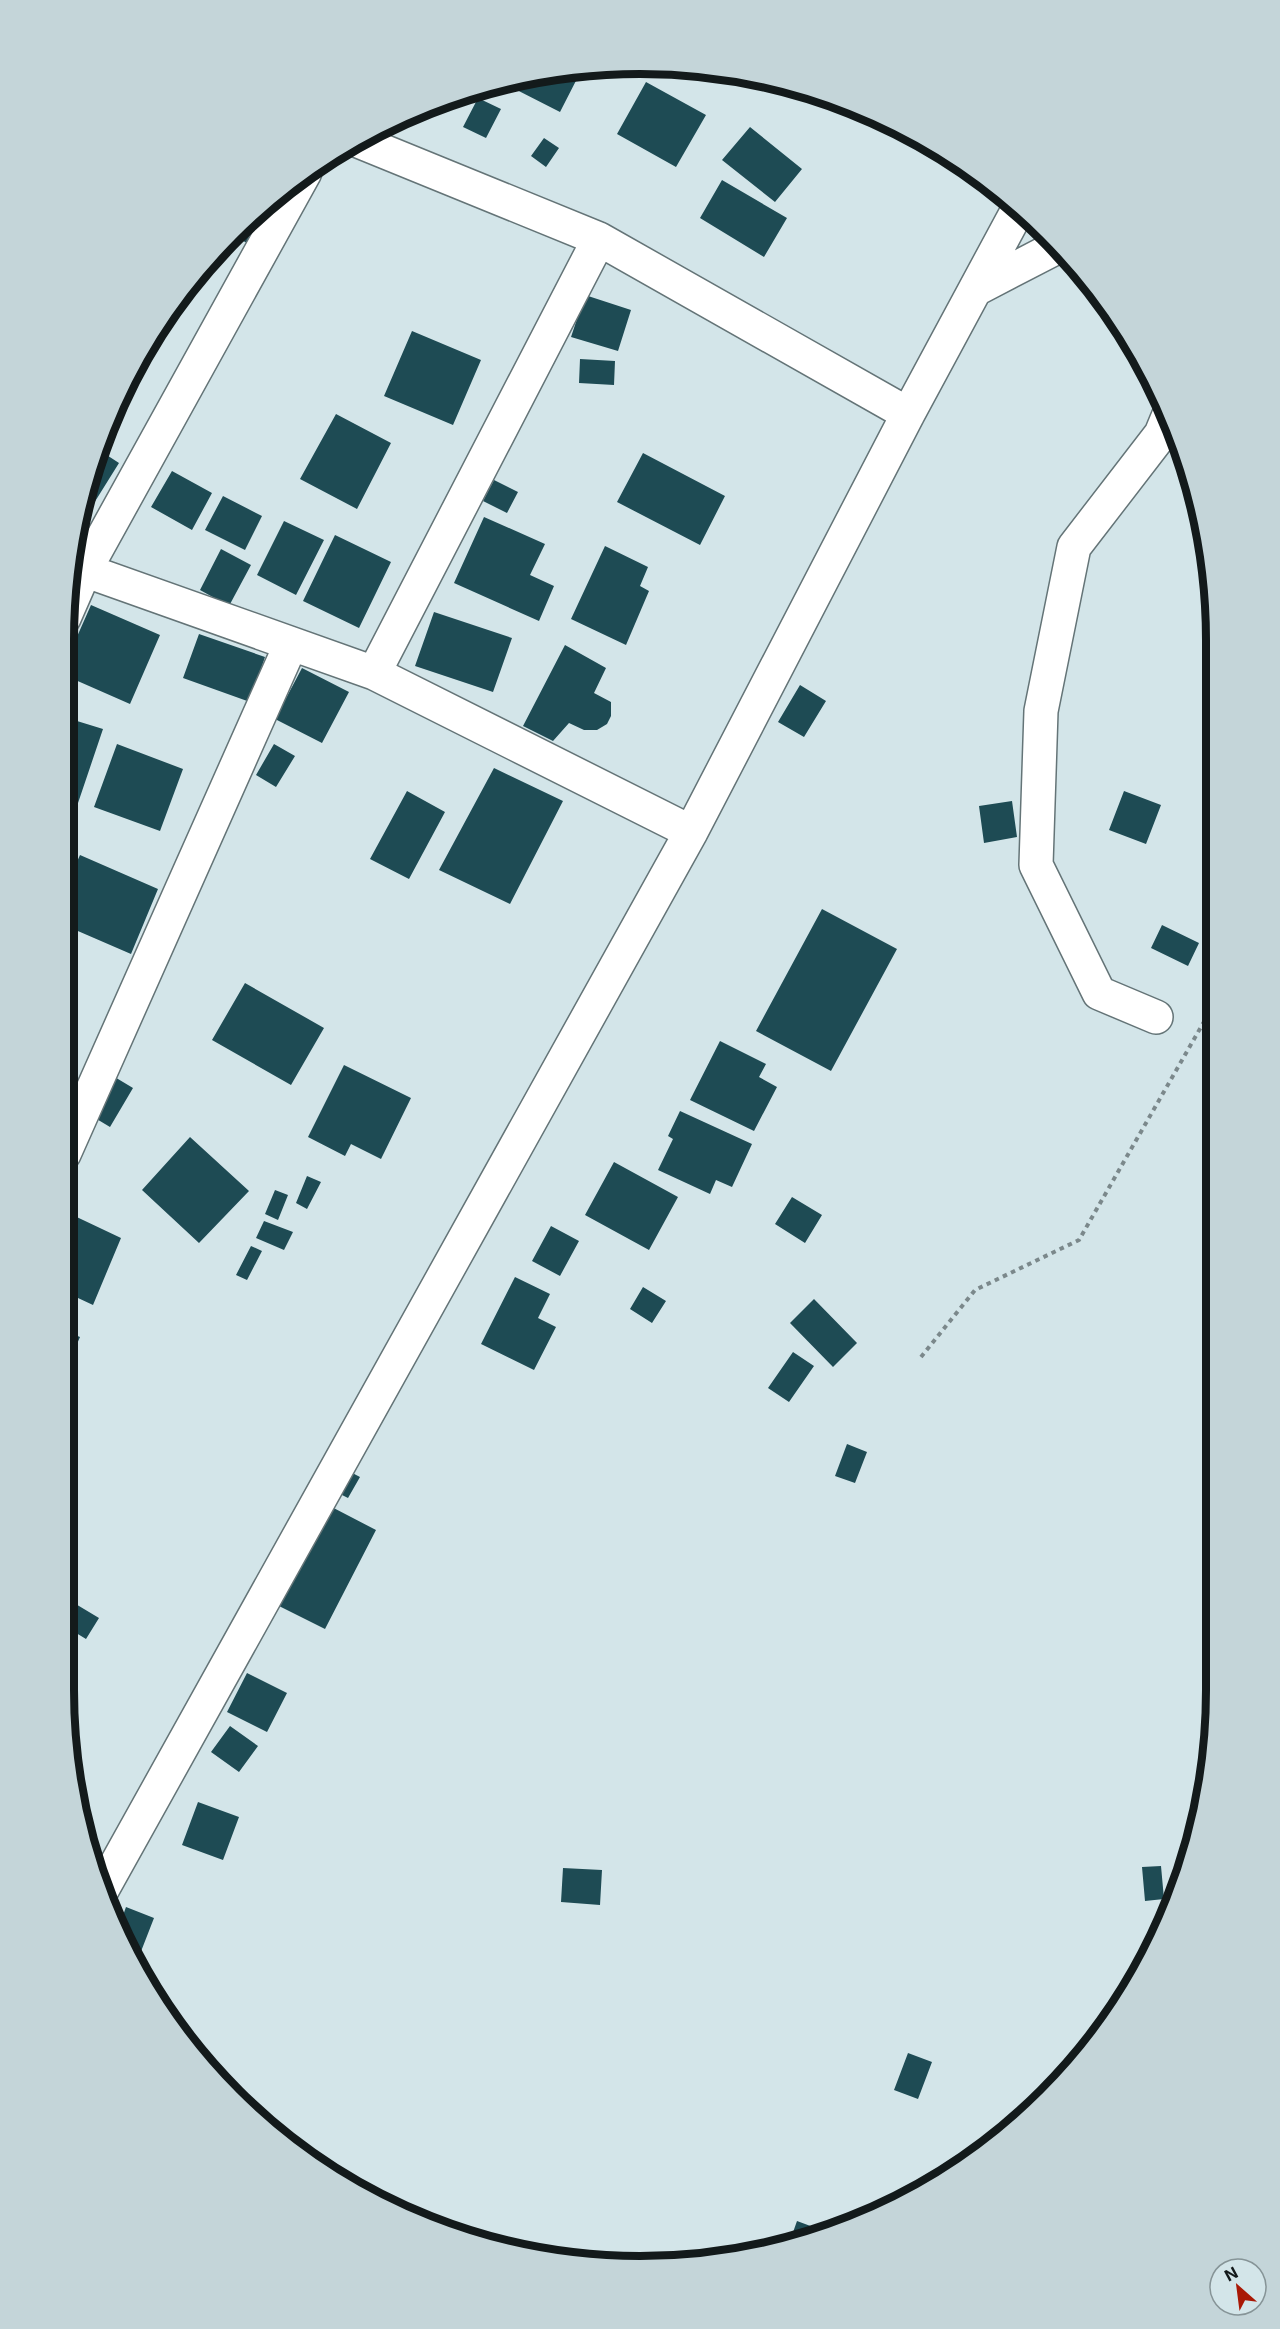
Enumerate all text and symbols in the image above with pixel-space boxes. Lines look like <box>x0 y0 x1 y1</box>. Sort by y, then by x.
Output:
north arrow <box>1208 2257 1268 2317</box>
text: N <box>1221 2262 1241 2285</box>

